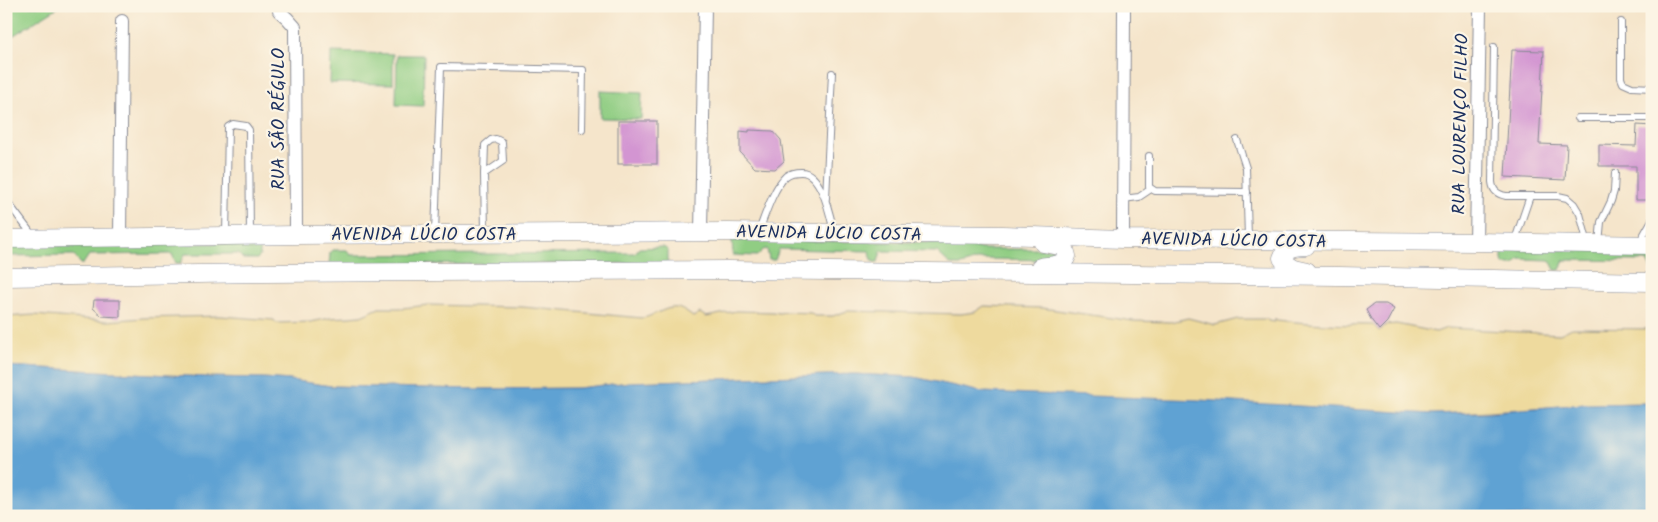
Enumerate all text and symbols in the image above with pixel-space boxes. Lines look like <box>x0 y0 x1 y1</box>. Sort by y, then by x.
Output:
street label: RUA LOURENÇO FILHO <box>1445 33 1478 215</box>
street label: RUA SÃO RÉGULO <box>265 48 294 190</box>
street label: AVENIDA LÚCIO COSTA <box>736 218 922 251</box>
street label: AVENIDA LÚCIO COSTA <box>331 221 517 250</box>
street label: AVENIDA LÚCIO COSTA <box>1141 225 1327 258</box>

